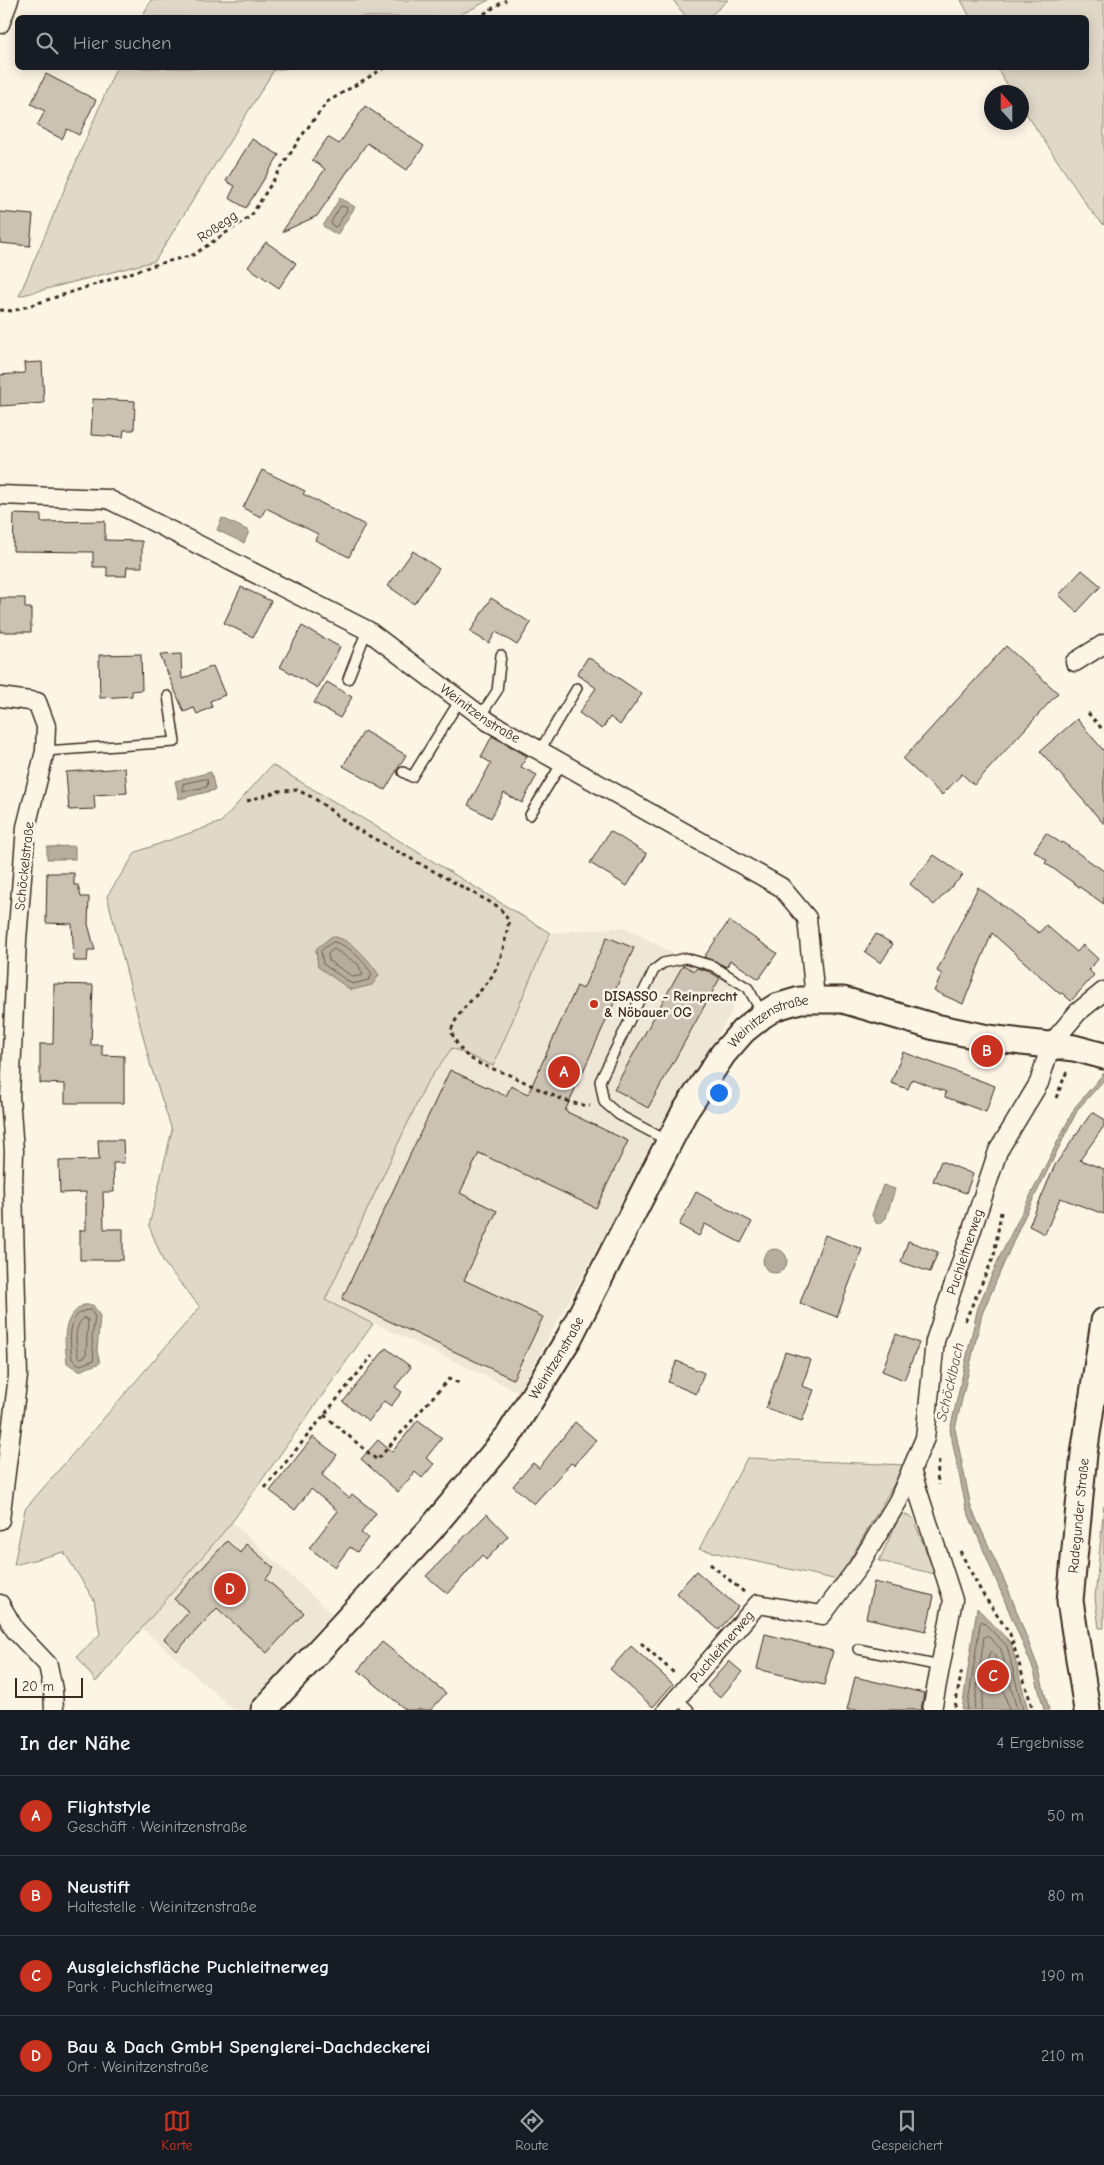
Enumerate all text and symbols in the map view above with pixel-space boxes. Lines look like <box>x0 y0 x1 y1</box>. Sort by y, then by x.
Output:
search box <box>15 15 1089 70</box>
icon: search <box>33 29 61 57</box>
text: Hier suchen <box>73 32 171 54</box>
north arrow <box>984 85 1029 130</box>
street label: Roßegg <box>194 207 241 246</box>
street label: Weinitzenstraße <box>437 680 523 747</box>
street label: Schöckelstraße <box>11 821 38 911</box>
place label: DISASSO - Reinprecht & Nöbauer OG <box>604 988 738 1021</box>
street label: Weinitzenstraße <box>724 992 809 1051</box>
marker: DISASSO - Reinprecht & Nöbauer OG <box>588 998 600 1010</box>
pin: B <box>971 1032 1003 1070</box>
pin: A <box>548 1053 580 1091</box>
your location <box>706 1080 732 1106</box>
street label: Puchleitnerweg <box>943 1207 987 1297</box>
street label: Weinitzenstraße <box>525 1314 588 1403</box>
water label: Schöcklbach <box>932 1341 968 1423</box>
street label: Radegunder Straße <box>1065 1457 1093 1574</box>
pin: D <box>214 1570 246 1608</box>
street label: Puchleitnerweg <box>687 1607 758 1686</box>
pin: C <box>977 1657 1009 1695</box>
scale bar <box>15 1675 82 1698</box>
text: 20 m <box>22 1678 54 1695</box>
text: In der Nähe <box>20 1731 130 1755</box>
text: 4 Ergebnisse <box>997 1734 1084 1752</box>
text: Flightstyle <box>67 1796 151 1818</box>
text: A <box>32 1807 40 1825</box>
text: 50 m <box>1047 1807 1084 1825</box>
text: Geschäft · Weinitzenstraße <box>67 1818 247 1836</box>
text: Neustift <box>67 1876 130 1898</box>
text: B <box>31 1887 41 1905</box>
text: 80 m <box>1047 1887 1084 1905</box>
text: Haltestelle · Weinitzenstraße <box>67 1898 257 1916</box>
text: Ausgleichsfläche Puchleitnerweg <box>67 1956 329 1978</box>
text: C <box>31 1967 41 1985</box>
text: 190 m <box>1041 1967 1084 1985</box>
text: Park · Puchleitnerweg <box>67 1978 213 1996</box>
text: Bau & Dach GmbH Spenglerei-Dachdeckerei <box>67 2036 430 2058</box>
text: D <box>31 2047 41 2065</box>
text: 210 m <box>1041 2047 1084 2065</box>
text: Ort · Weinitzenstraße <box>67 2058 209 2076</box>
tab: Karte <box>161 2107 193 2154</box>
tab: Route <box>515 2107 549 2154</box>
tab: Gespeichert <box>871 2107 943 2154</box>

